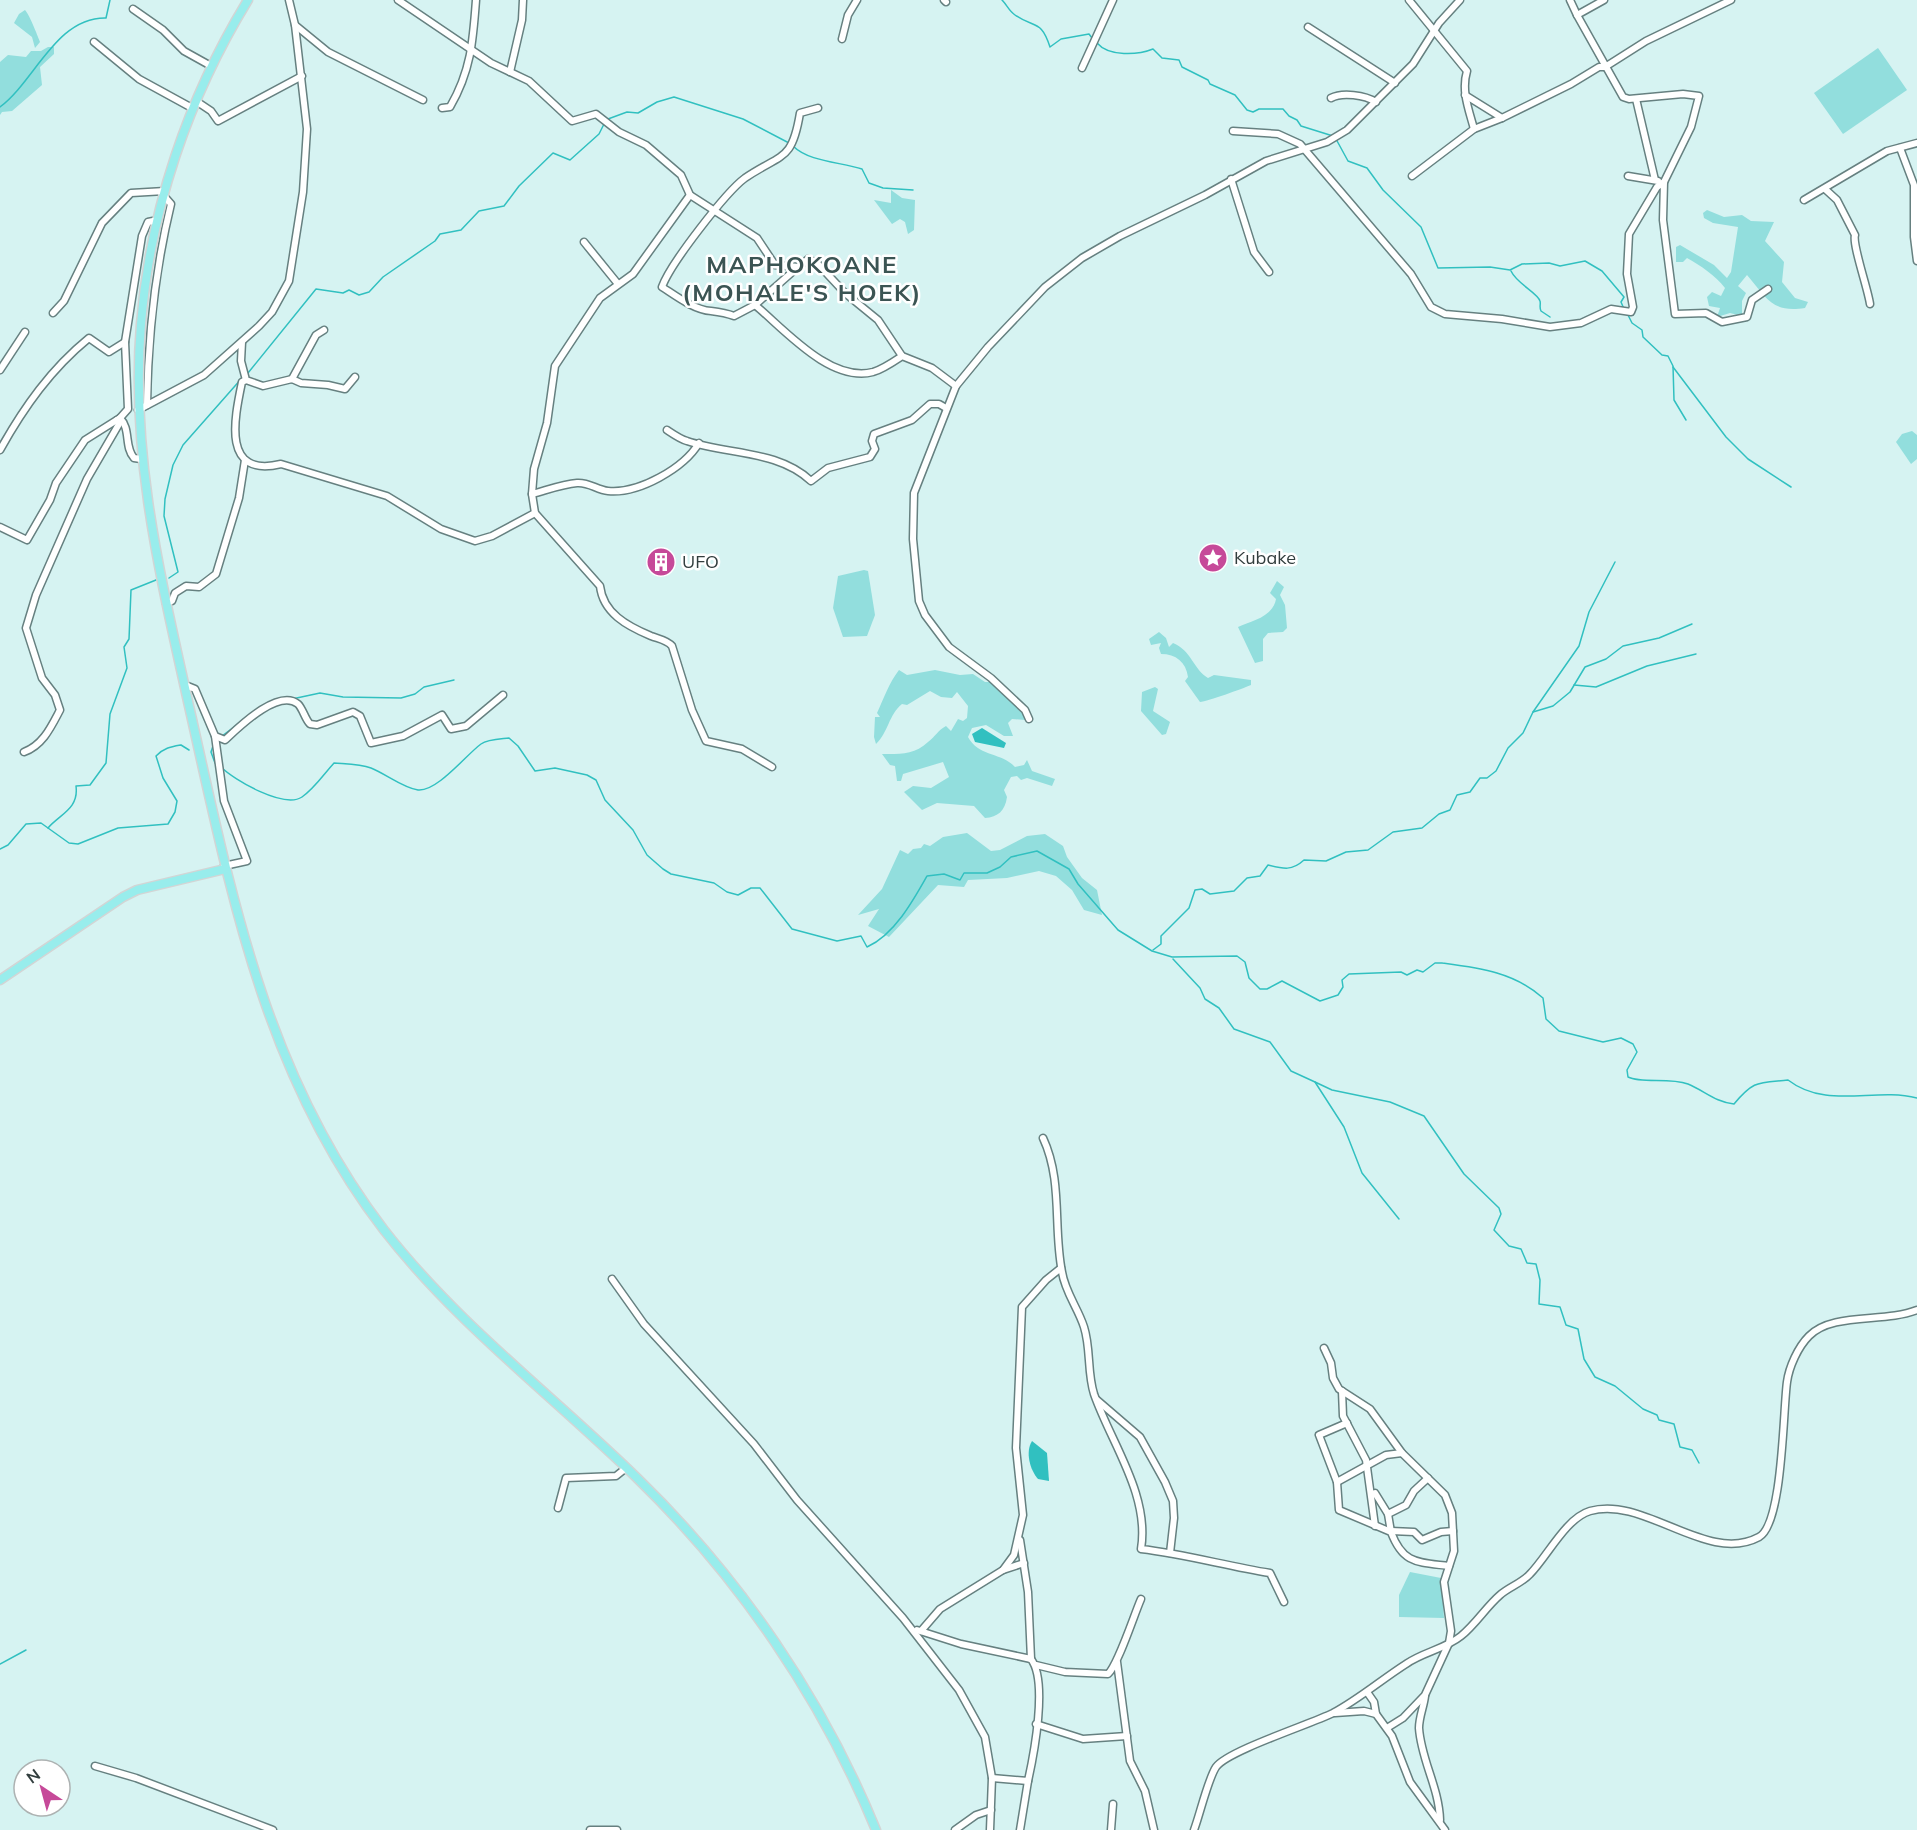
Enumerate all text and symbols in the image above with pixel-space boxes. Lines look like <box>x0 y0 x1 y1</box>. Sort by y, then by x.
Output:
district label: MAPHOKOANE (MOHALE'S HOEK) <box>682 249 922 307</box>
place icon: Kubake <box>1197 542 1229 574</box>
building icon: UFO <box>645 546 677 578</box>
place label: Kubake <box>1234 546 1296 569</box>
place label: UFO <box>682 550 719 573</box>
north arrow <box>12 1758 72 1818</box>
text: N <box>22 1764 44 1788</box>

